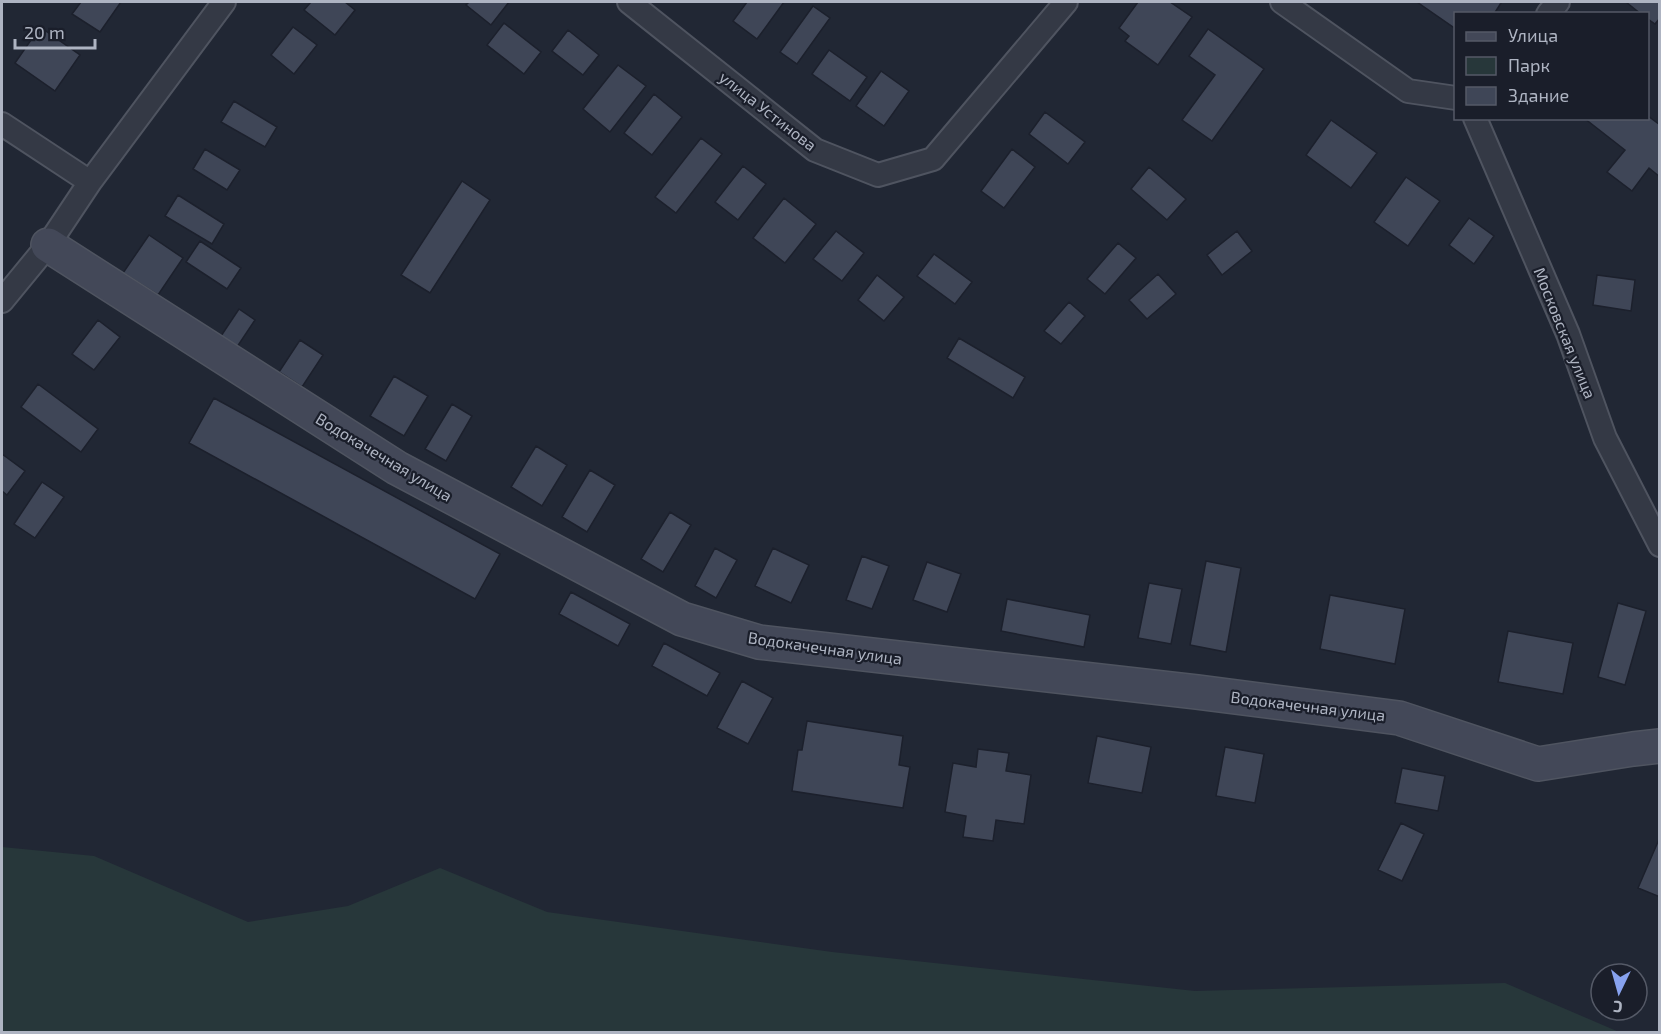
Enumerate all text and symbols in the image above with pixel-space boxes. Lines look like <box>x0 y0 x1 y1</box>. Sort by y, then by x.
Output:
scale bar <box>15 12 94 50</box>
legend <box>1454 12 1649 120</box>
text: 20 m <box>24 21 65 43</box>
text: Улица <box>1508 24 1558 46</box>
text: Парк <box>1508 54 1550 76</box>
street label: улица Устинова <box>715 67 821 155</box>
text: Здание <box>1508 84 1569 106</box>
street label: Московская улица <box>1530 264 1600 402</box>
street label: Водокачечная улица <box>312 408 456 506</box>
street label: Водокачечная улица <box>747 627 903 669</box>
street label: Водокачечная улица <box>1230 687 1386 725</box>
north arrow <box>1589 962 1649 1022</box>
text: С <box>1612 998 1623 1017</box>

